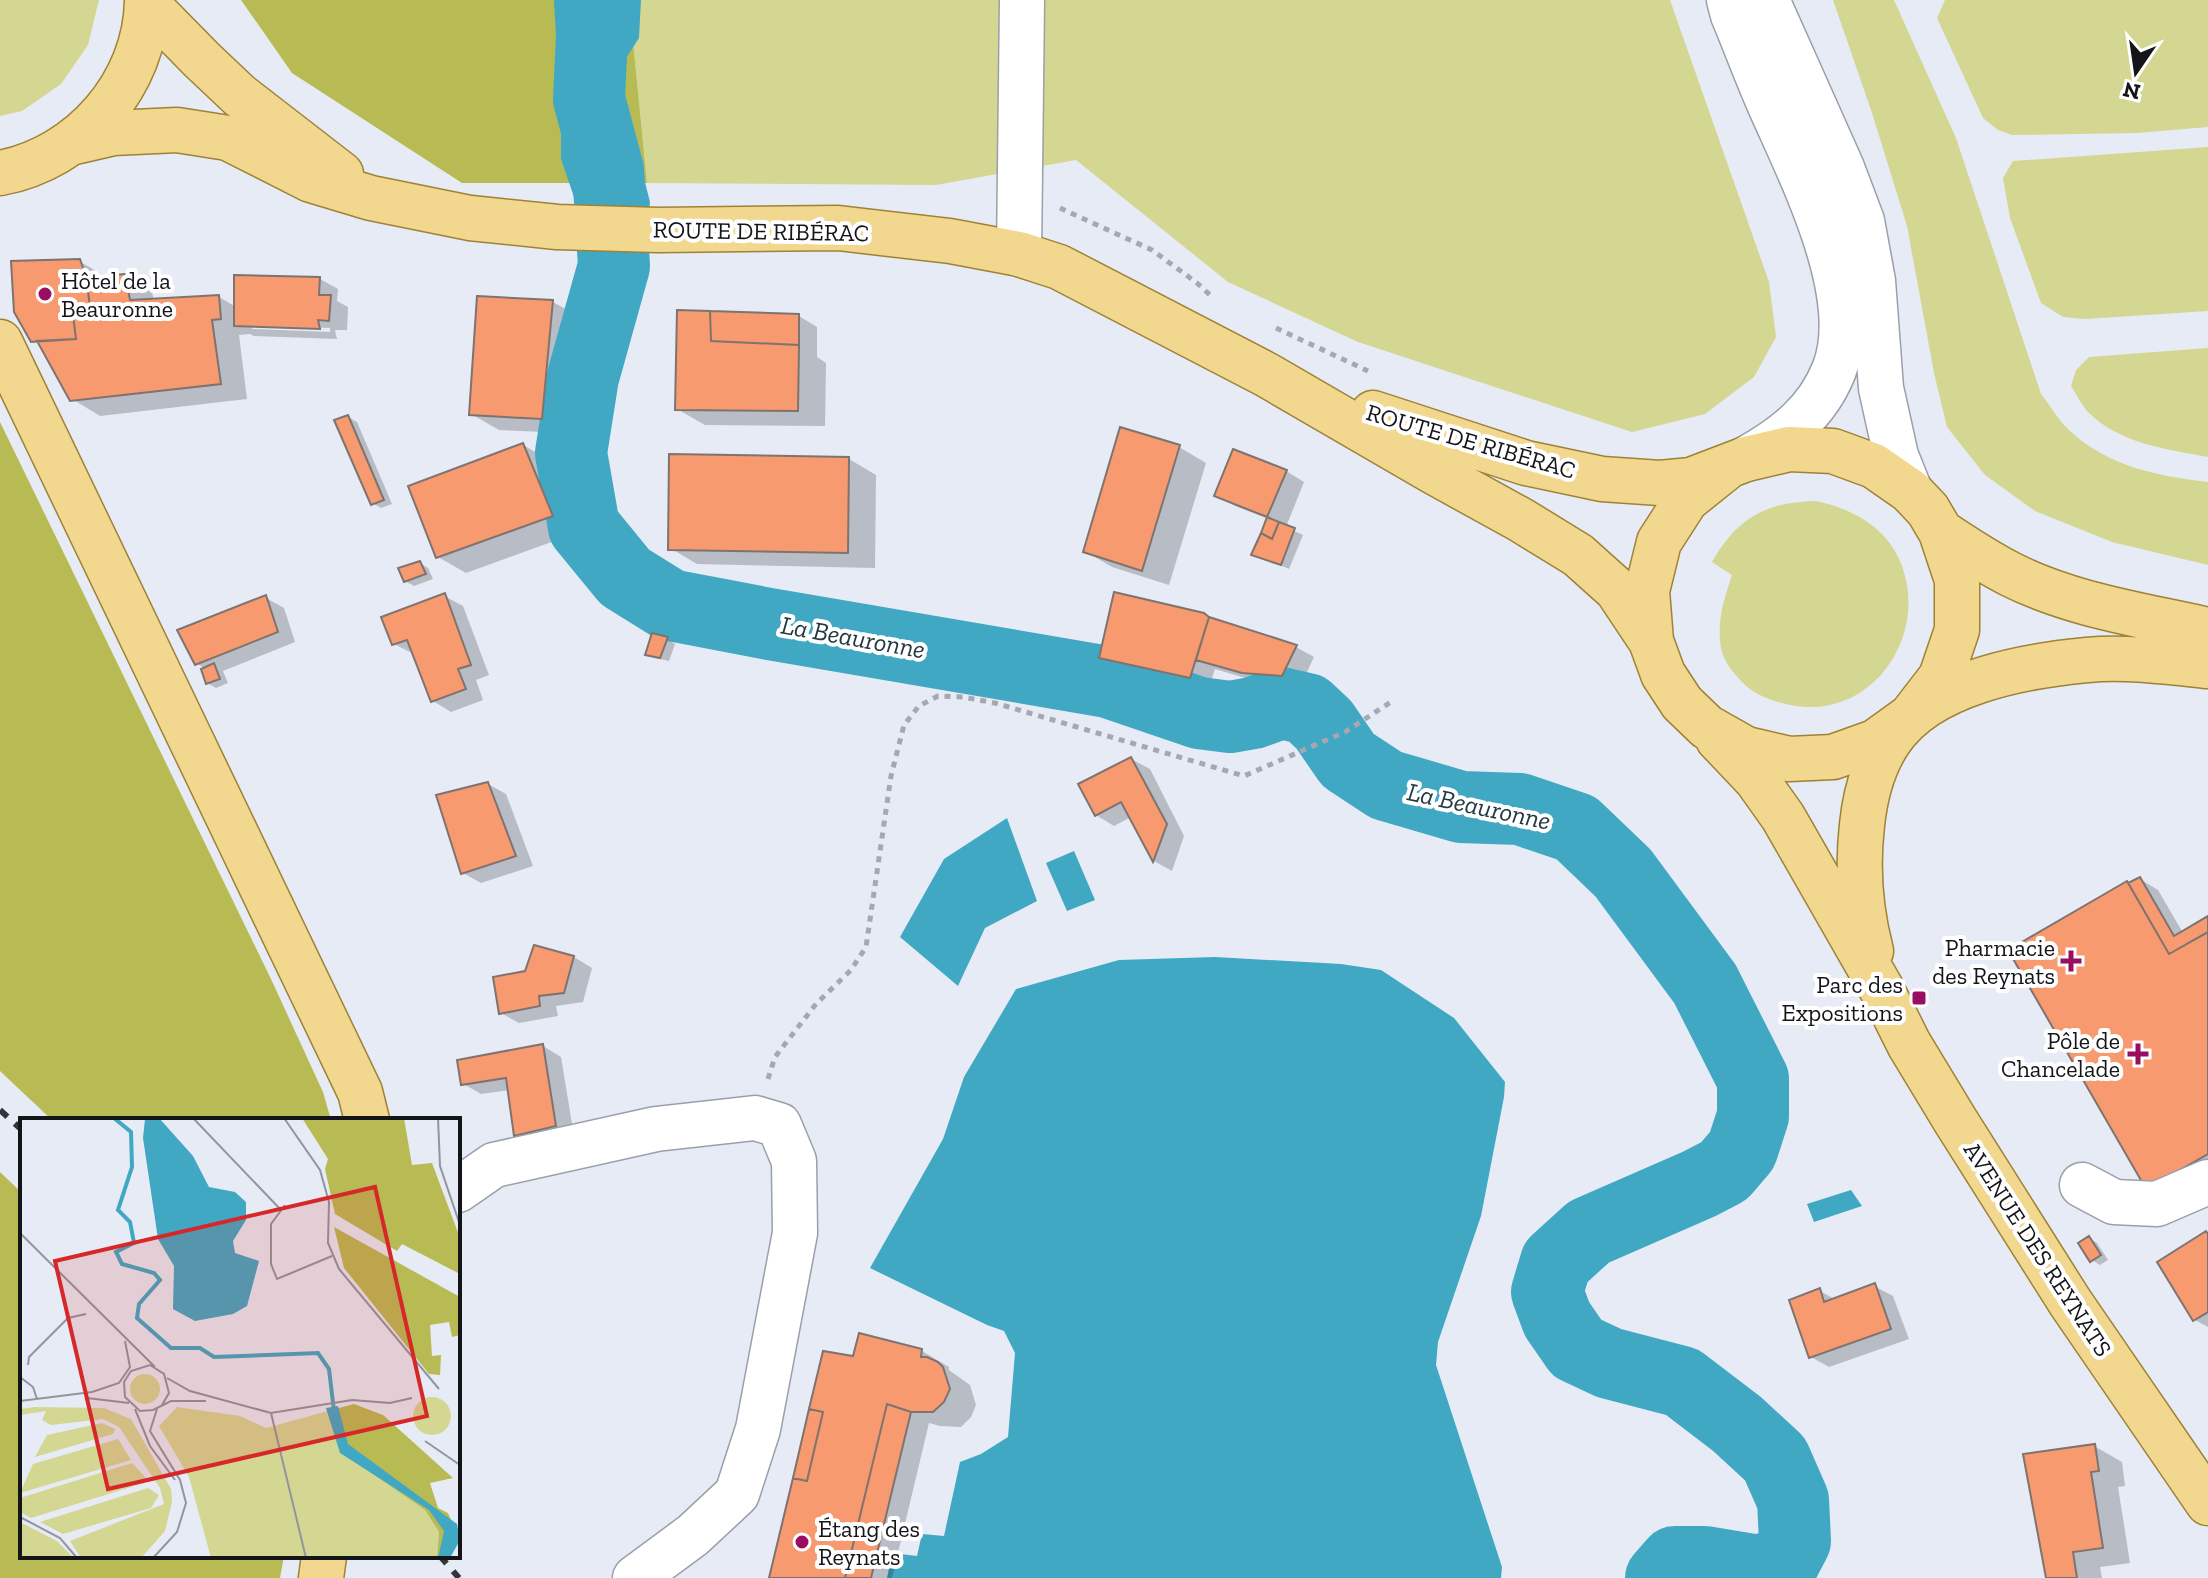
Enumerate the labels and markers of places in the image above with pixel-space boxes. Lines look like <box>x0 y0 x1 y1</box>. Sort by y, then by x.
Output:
place label: Hôtel de la Beauronne <box>61 266 173 323</box>
marker: Hôtel de la Beauronne <box>36 285 54 303</box>
place label: Pharmacie des Reynats <box>1932 933 2055 990</box>
marker: Pharmacie des Reynats <box>2062 952 2080 970</box>
place label: Parc des Expositions <box>1782 970 1903 1027</box>
marker: Parc des Expositions <box>1910 989 1928 1007</box>
place label: Pôle de Chancelade <box>2001 1026 2120 1083</box>
marker: Pôle de Chancelade <box>2127 1043 2149 1065</box>
place label: Étang des Reynats <box>818 1514 920 1571</box>
marker: Étang des Reynats <box>793 1533 811 1551</box>

